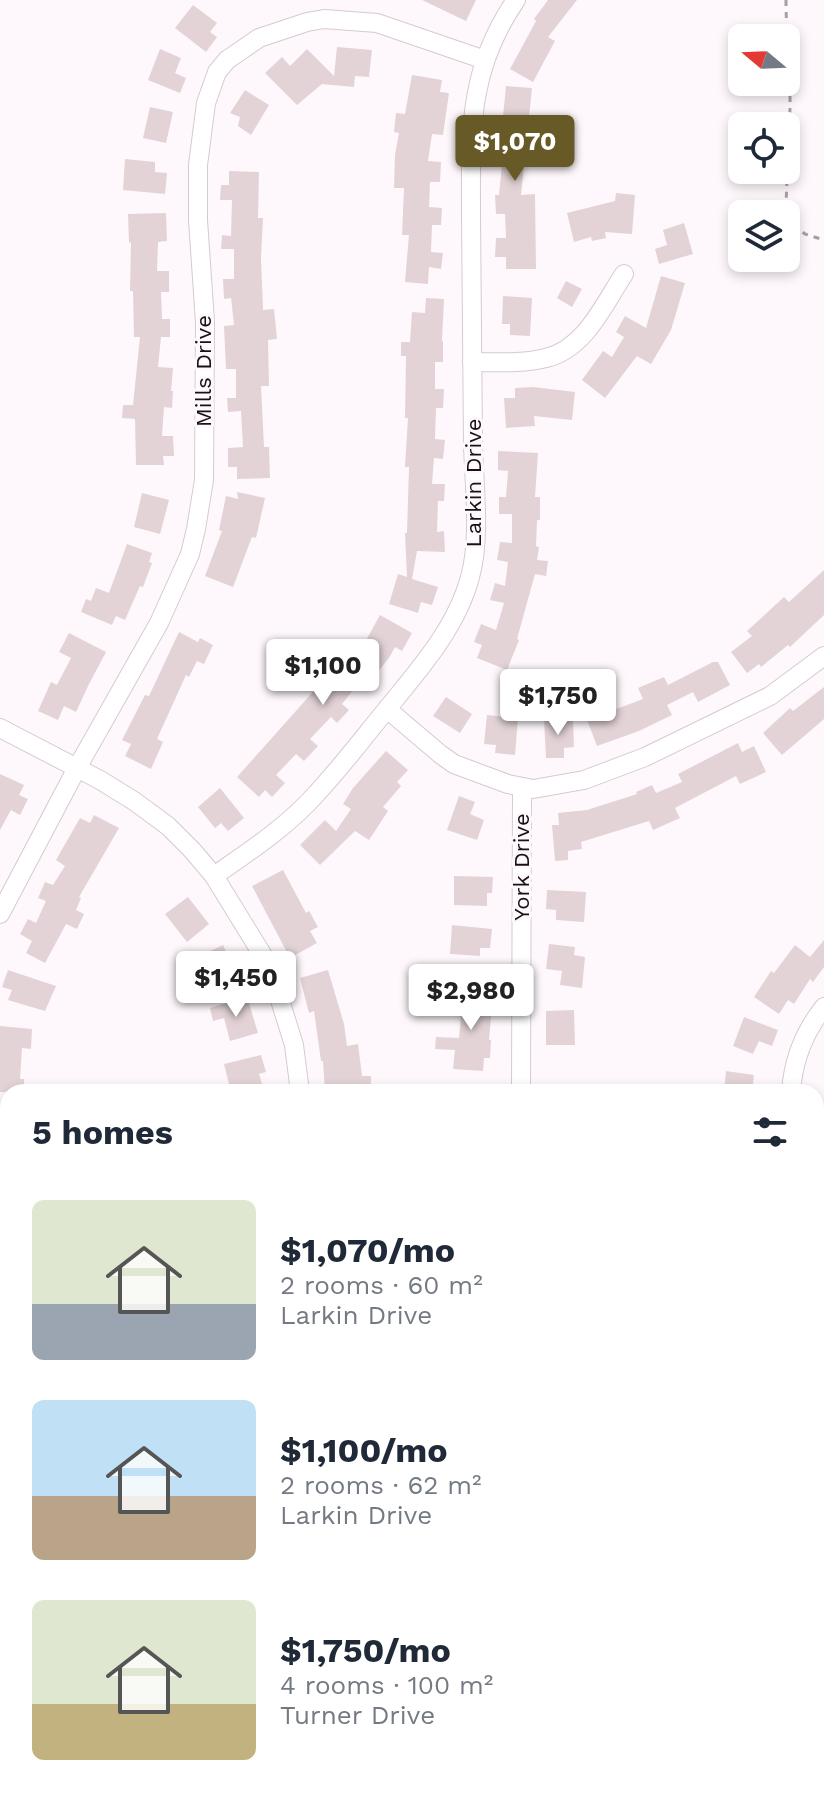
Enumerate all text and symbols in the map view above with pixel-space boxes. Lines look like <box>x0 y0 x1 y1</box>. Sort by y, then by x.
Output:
north arrow <box>728 24 800 96</box>
map controls <box>728 24 800 272</box>
button: locate <box>728 112 800 184</box>
pin: $1,070 <box>450 115 580 183</box>
text: $1,070 <box>473 126 557 156</box>
button: layers <box>728 200 800 272</box>
street label: Mills Drive <box>191 315 216 427</box>
street label: Larkin Drive <box>461 419 486 547</box>
pin: $1,100 <box>258 639 388 707</box>
text: $1,100 <box>284 650 362 680</box>
pin: $1,750 <box>493 669 623 737</box>
text: $1,750 <box>518 680 598 710</box>
street label: York Drive <box>509 813 534 921</box>
pin: $1,450 <box>171 951 301 1019</box>
text: $1,450 <box>194 962 278 992</box>
pin: $2,980 <box>406 964 536 1032</box>
text: $2,980 <box>427 975 515 1005</box>
icon: filters <box>748 1110 792 1154</box>
text: 5 homes <box>32 1112 173 1152</box>
text: $1,070/mo <box>280 1230 455 1270</box>
icon: home <box>96 1232 192 1328</box>
text: 2 rooms · 60 m² <box>280 1270 483 1300</box>
text: Larkin Drive <box>280 1300 432 1330</box>
text: $1,100/mo <box>280 1430 448 1470</box>
icon: home <box>96 1432 192 1528</box>
text: 2 rooms · 62 m² <box>280 1470 482 1500</box>
text: Larkin Drive <box>280 1500 432 1530</box>
text: $1,750/mo <box>280 1630 451 1670</box>
icon: home <box>96 1632 192 1728</box>
text: 4 rooms · 100 m² <box>280 1670 493 1700</box>
text: Turner Drive <box>280 1700 435 1730</box>

